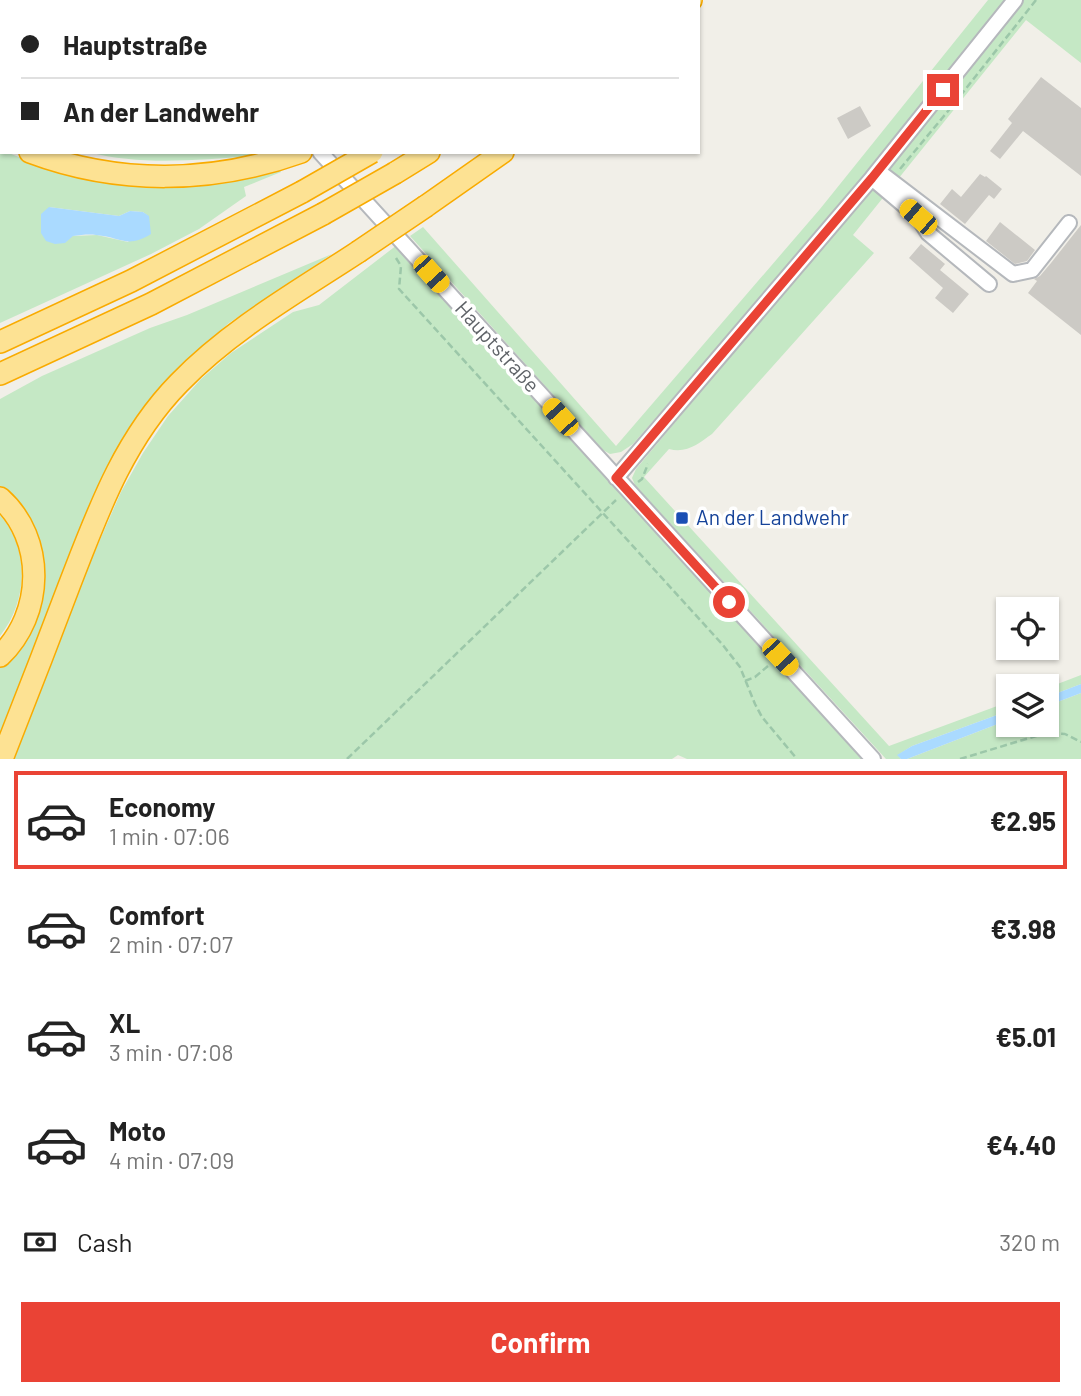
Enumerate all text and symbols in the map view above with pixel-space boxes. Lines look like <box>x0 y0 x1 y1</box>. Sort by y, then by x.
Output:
text: Hauptstraße <box>63 29 207 60</box>
route end <box>927 74 959 106</box>
text: An der Landwehr <box>63 96 259 127</box>
car <box>896 195 941 239</box>
car <box>410 251 453 297</box>
street label: Hauptstraße <box>451 295 546 397</box>
car <box>539 394 582 440</box>
place label: An der Landwehr <box>696 504 849 529</box>
marker: An der Landwehr <box>674 510 690 526</box>
route start <box>713 586 745 618</box>
map controls <box>996 597 1059 737</box>
button: locate <box>996 597 1059 660</box>
car <box>758 634 803 680</box>
button: layers <box>996 674 1059 737</box>
icon: car <box>25 789 88 852</box>
text: Economy <box>109 791 215 822</box>
text: €2.95 <box>990 805 1056 836</box>
text: 1 min · 07:06 <box>109 822 229 850</box>
icon: car <box>25 897 88 960</box>
text: Comfort <box>109 899 205 930</box>
text: €3.98 <box>991 913 1056 944</box>
text: 2 min · 07:07 <box>109 930 233 958</box>
icon: car <box>25 1005 88 1068</box>
text: XL <box>109 1007 140 1038</box>
text: €5.01 <box>995 1021 1056 1052</box>
text: 3 min · 07:08 <box>109 1038 233 1066</box>
icon: car <box>25 1113 88 1176</box>
text: Moto <box>109 1115 166 1146</box>
text: €4.40 <box>986 1129 1056 1160</box>
text: 4 min · 07:09 <box>109 1146 234 1174</box>
icon: cash <box>21 1223 59 1261</box>
text: Cash <box>77 1226 132 1257</box>
text: 320 m <box>999 1228 1060 1256</box>
button: Confirm <box>21 1302 1060 1382</box>

